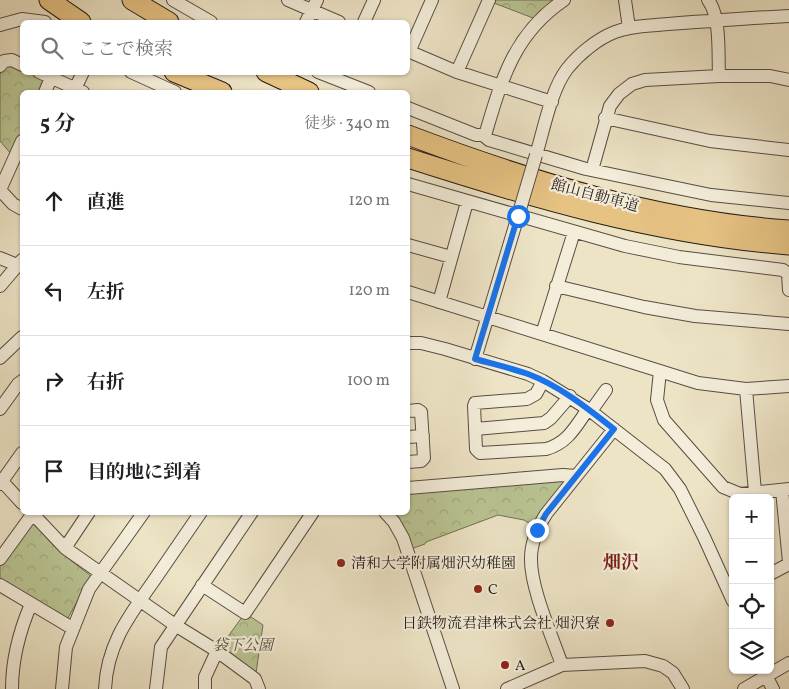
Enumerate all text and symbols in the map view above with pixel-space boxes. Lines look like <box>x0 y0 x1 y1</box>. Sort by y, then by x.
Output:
search box <box>20 20 410 75</box>
icon: search <box>38 34 66 62</box>
text: ここで検索 <box>78 37 173 63</box>
text: 5 分 <box>40 110 75 139</box>
text: 徒歩 · 340 m <box>304 113 390 135</box>
street label: 館山自動車道 <box>548 175 641 218</box>
icon: ahead <box>40 187 68 215</box>
text: 直進 <box>87 190 125 216</box>
text: 120 m <box>348 190 390 212</box>
route start <box>507 205 530 228</box>
icon: left <box>40 277 68 305</box>
text: 左折 <box>87 280 125 306</box>
text: 120 m <box>348 280 390 302</box>
icon: right <box>40 367 68 395</box>
text: 右折 <box>87 370 125 396</box>
text: 100 m <box>347 370 390 392</box>
icon: arrive <box>40 457 68 485</box>
text: 目的地に到着 <box>87 460 201 486</box>
map controls <box>729 494 774 674</box>
button: + <box>729 494 774 539</box>
route end <box>526 519 549 542</box>
button: − <box>729 539 774 584</box>
district label: 畑沢 <box>603 551 639 576</box>
place label: 清和大学附属畑沢幼稚園 <box>351 554 516 575</box>
marker: 清和大学附属畑沢幼稚園 <box>335 557 347 569</box>
place label: C <box>488 580 498 601</box>
marker: C <box>472 583 484 595</box>
button: locate <box>729 584 774 629</box>
place label: 日鉄物流君津株式会社 畑沢寮 <box>402 614 600 635</box>
marker: 日鉄物流君津株式会社 畑沢寮 <box>604 617 616 629</box>
button: layers <box>729 629 774 674</box>
park label: 袋下公園 <box>213 636 276 657</box>
place label: A <box>515 656 526 677</box>
marker: A <box>499 659 511 671</box>

